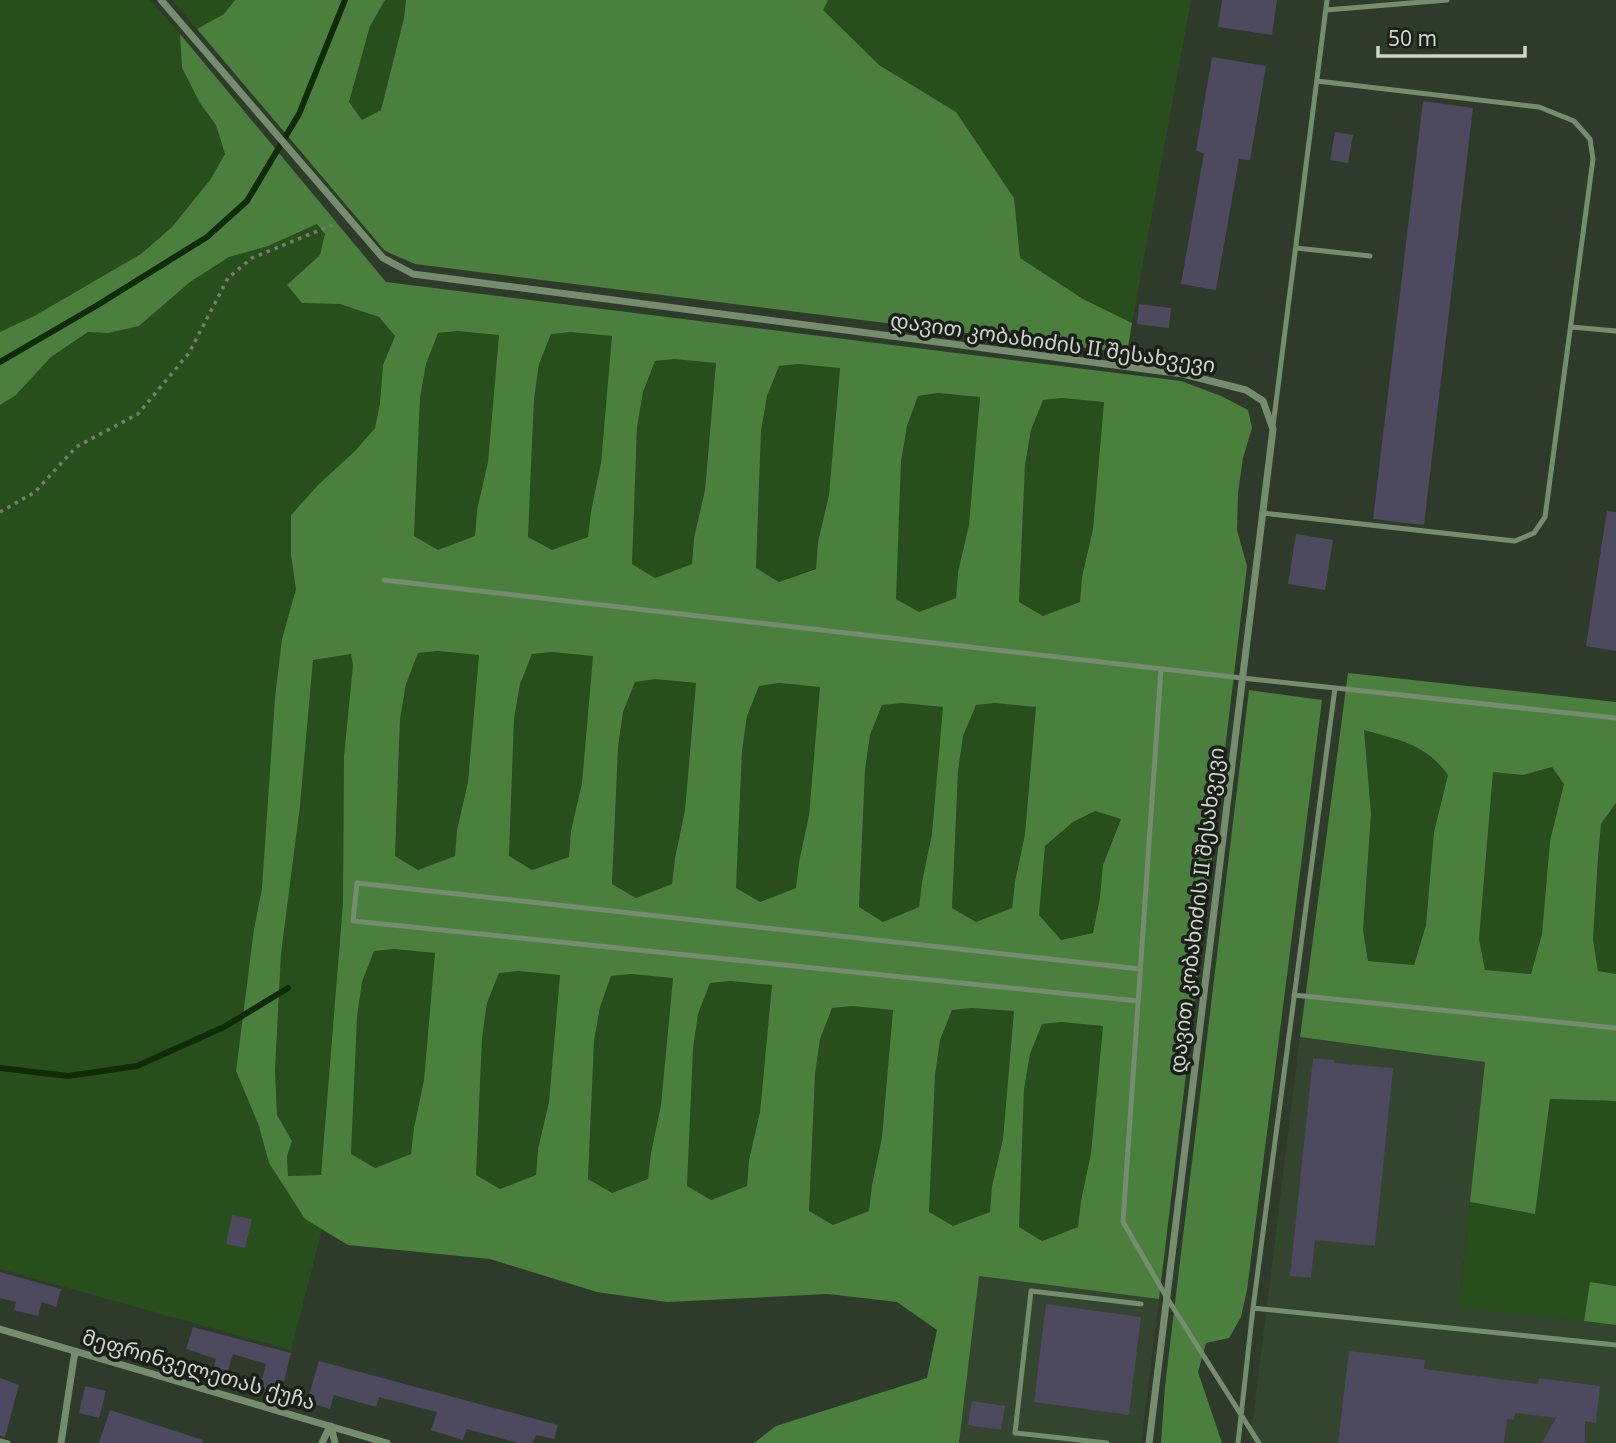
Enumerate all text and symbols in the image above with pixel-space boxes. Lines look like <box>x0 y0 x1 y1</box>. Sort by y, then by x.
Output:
scale bar <box>1378 14 1525 58</box>
text: 50 m <box>1388 24 1437 52</box>
street label: დავით კობახიძის II შესახვევი <box>889 305 1217 379</box>
street label: დავით კობახიძის II შესახვევი <box>1162 746 1230 1074</box>
street label: მეფრინველეთას ქუჩა <box>79 1322 319 1416</box>

